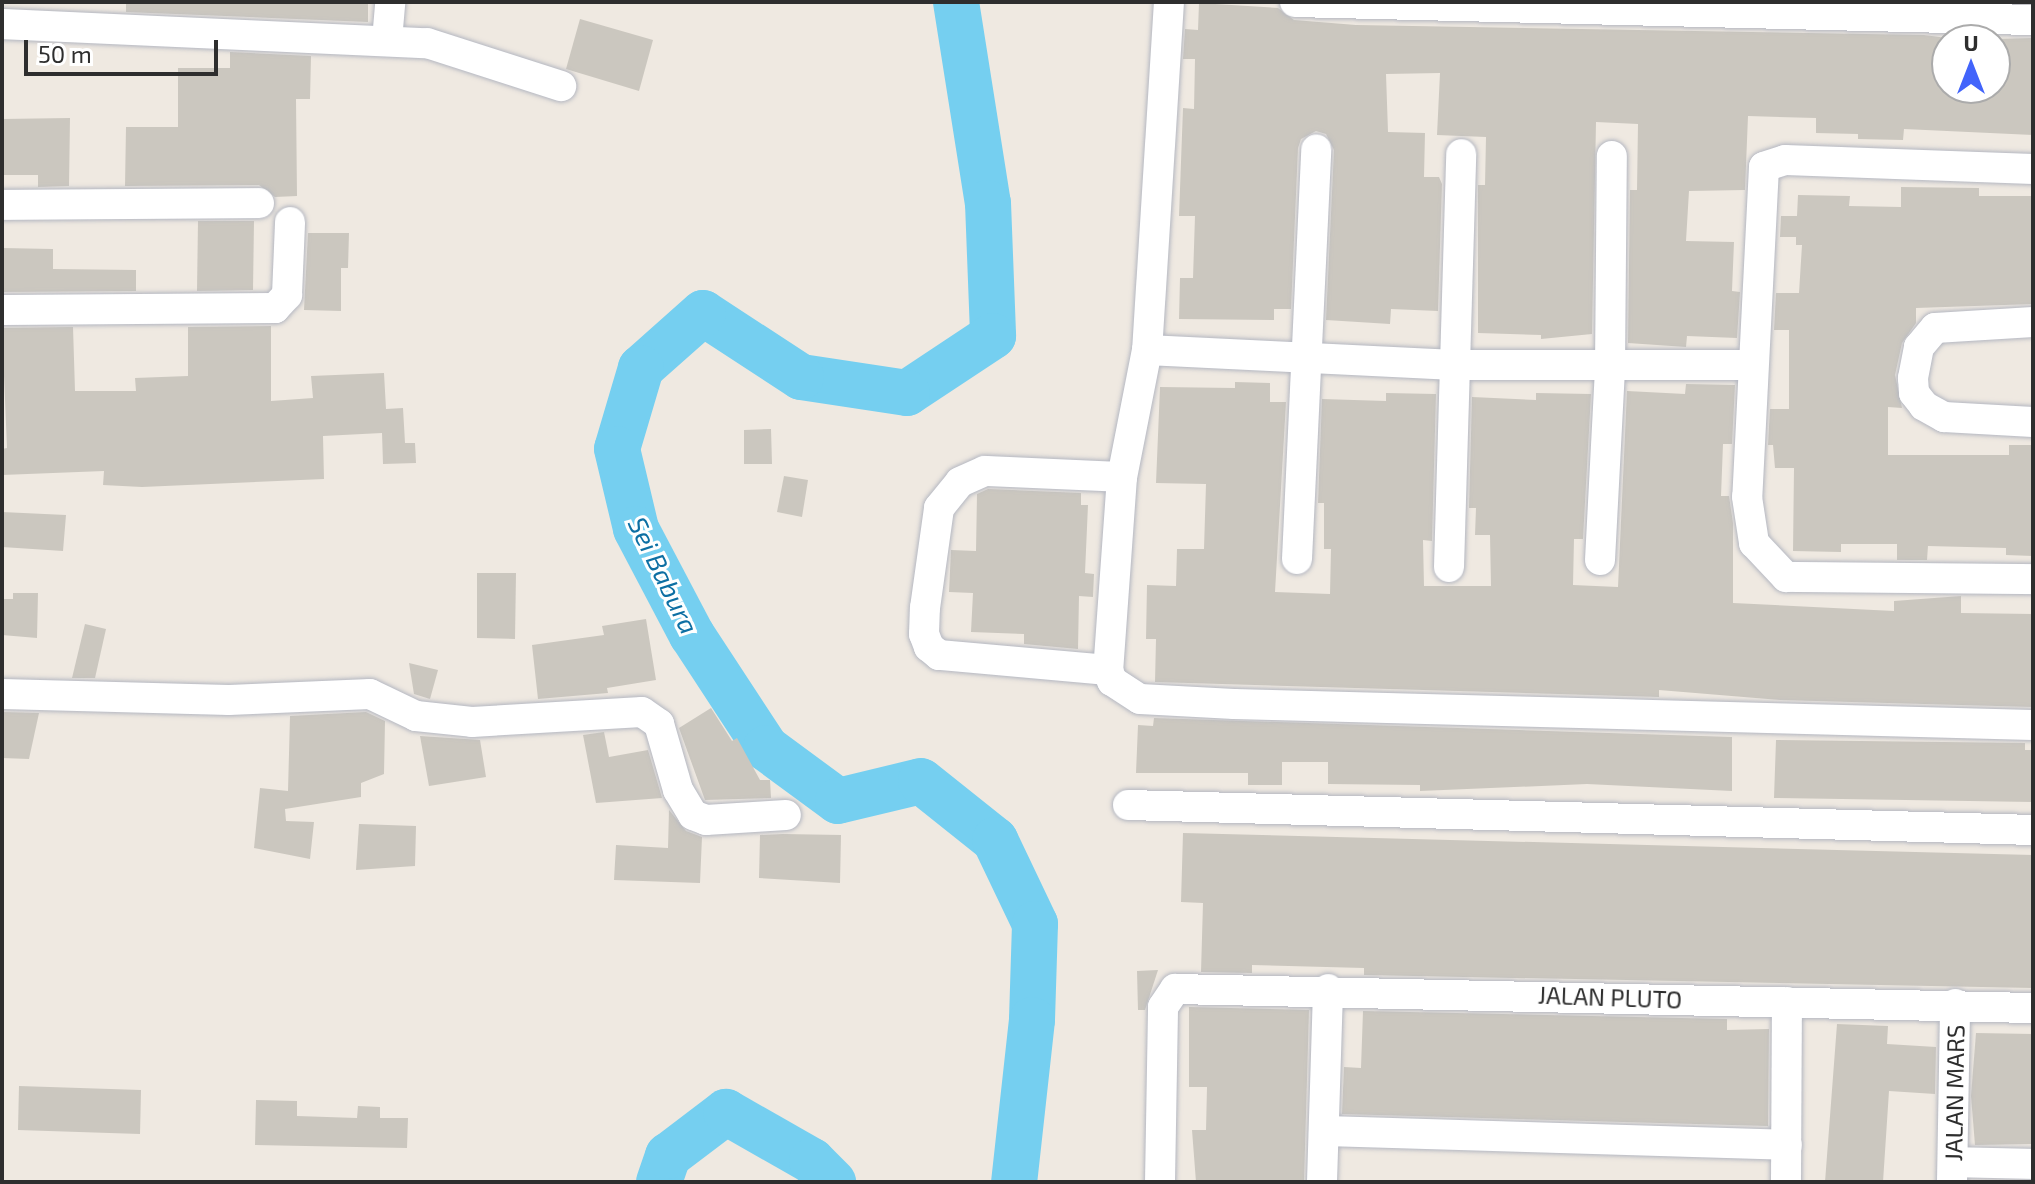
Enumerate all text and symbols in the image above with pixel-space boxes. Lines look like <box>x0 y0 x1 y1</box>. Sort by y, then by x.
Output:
scale bar <box>28 24 222 74</box>
north arrow <box>1931 24 2011 104</box>
text: U <box>1963 29 1979 55</box>
text: 50 m <box>38 39 92 68</box>
water label: Sei Babura <box>622 511 706 639</box>
street label: JALAN PLUTO <box>1537 980 1683 1014</box>
street label: JALAN MARS <box>1938 1024 1970 1162</box>

